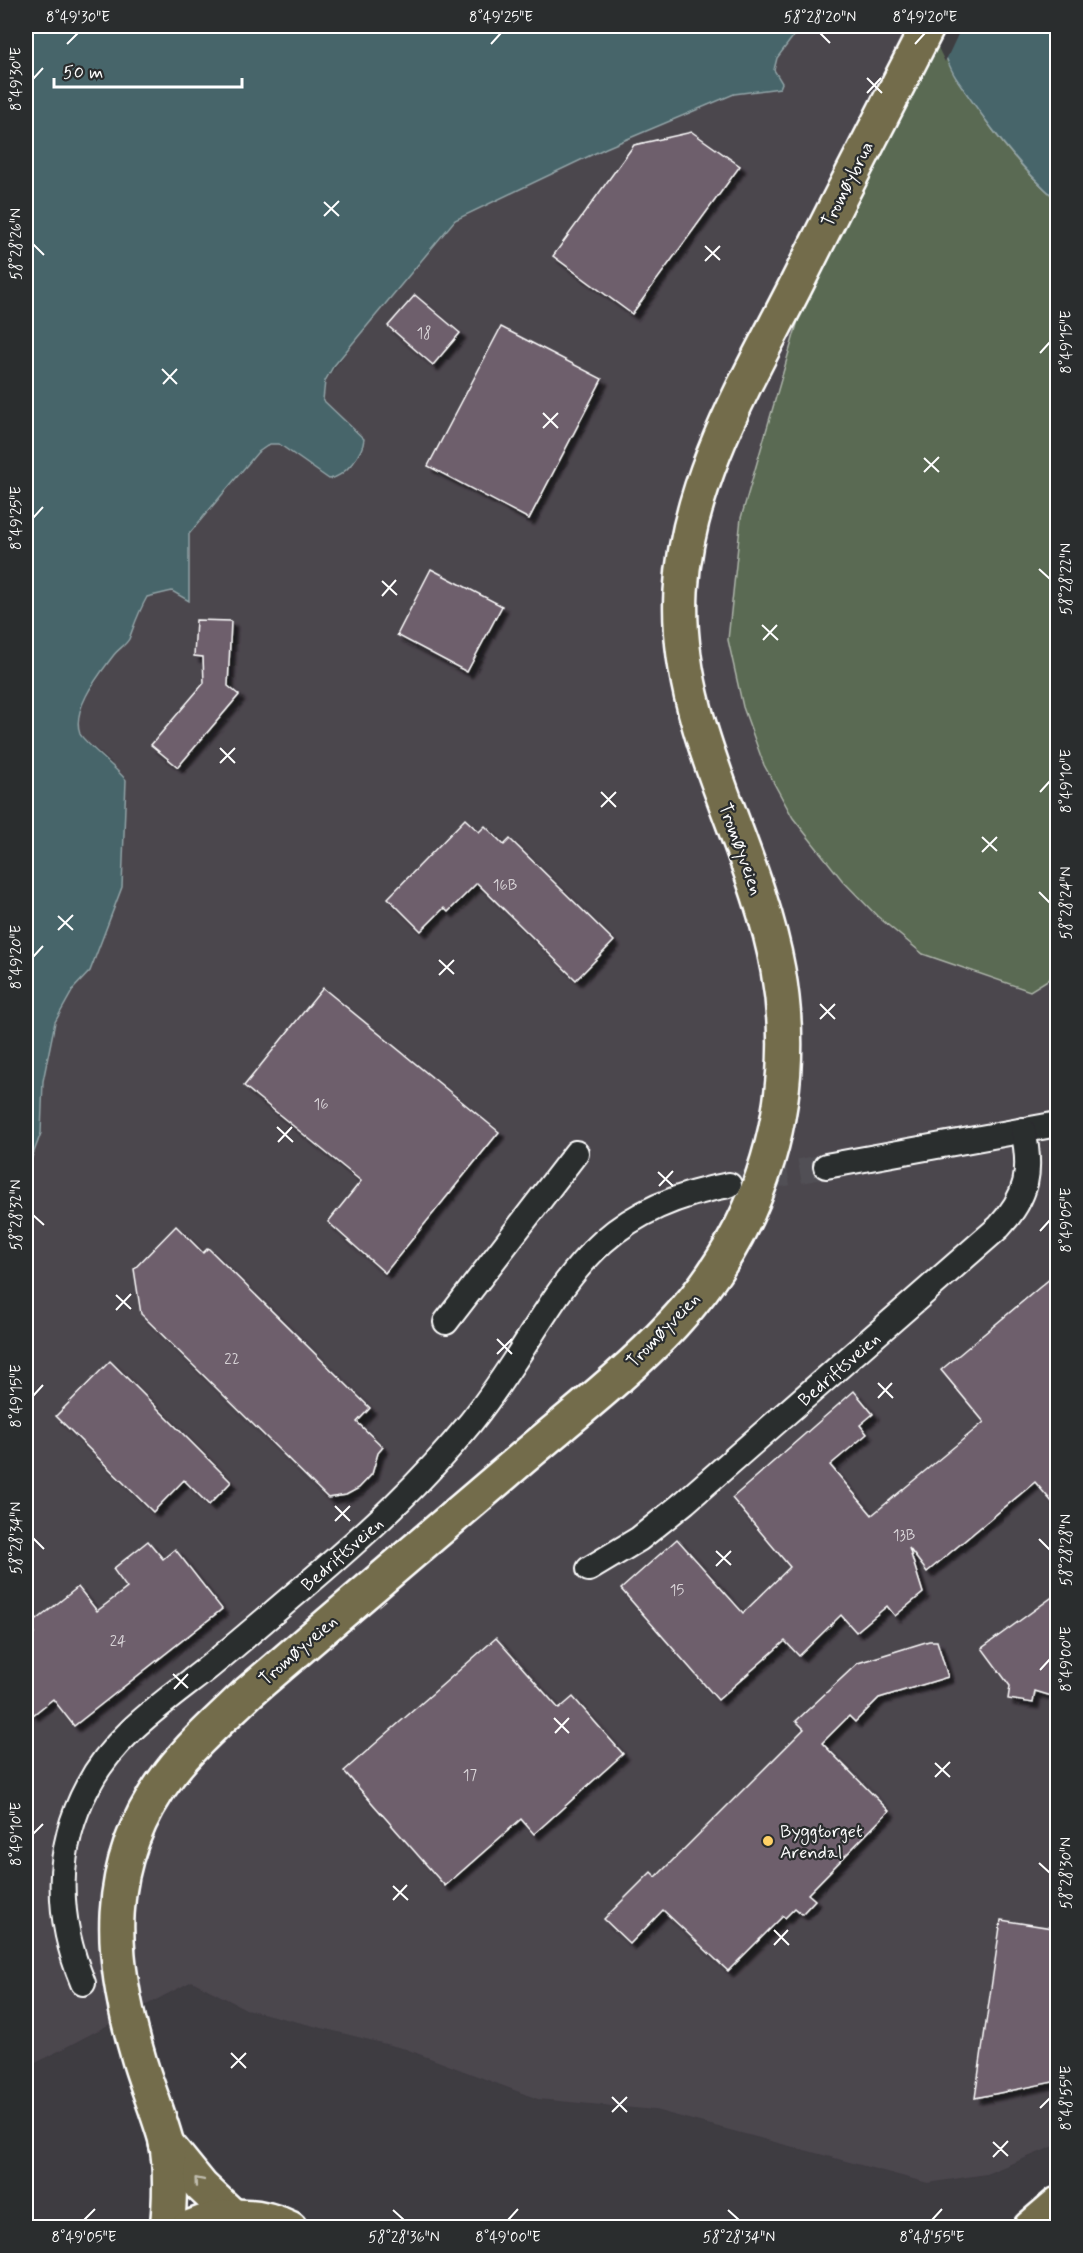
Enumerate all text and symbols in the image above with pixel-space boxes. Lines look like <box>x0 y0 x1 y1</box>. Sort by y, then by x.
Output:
text: 8°49'30"E <box>46 8 110 28</box>
text: 8°49'25"E <box>469 8 533 28</box>
text: 58°28'20"N <box>784 8 856 28</box>
text: 8°49'20"E <box>893 8 958 28</box>
text: 8°49'30"E <box>7 47 27 111</box>
scale bar <box>54 51 242 89</box>
text: 50 m <box>63 61 103 85</box>
street label: Tromøybrua <box>816 137 880 231</box>
text: 58°28'26"N <box>7 208 27 280</box>
text: 8°49'15"E <box>1057 310 1077 374</box>
house number: 18 <box>417 324 431 344</box>
text: 8°49'25"E <box>7 486 27 550</box>
text: 58°28'22"N <box>1057 543 1077 615</box>
text: 8°49'10"E <box>1057 749 1077 813</box>
street label: Tromøyveien <box>712 800 768 899</box>
text: 58°28'24"N <box>1057 867 1077 939</box>
house number: 16B <box>493 876 517 896</box>
text: 8°49'20"E <box>7 924 27 989</box>
house number: 16 <box>313 1095 329 1115</box>
text: 58°28'32"N <box>7 1179 27 1251</box>
text: 8°49'05"E <box>1057 1187 1077 1252</box>
street label: Tromøyveien <box>622 1288 706 1374</box>
street label: Bedriftsveien <box>793 1327 886 1412</box>
house number: 22 <box>224 1350 240 1370</box>
text: 8°49'15"E <box>7 1364 27 1428</box>
text: 58°28'34"N <box>7 1502 27 1574</box>
street label: Bedriftsveien <box>296 1512 389 1597</box>
text: 58°28'28"N <box>1057 1514 1077 1586</box>
house number: 13B <box>893 1526 915 1546</box>
house number: 15 <box>670 1581 684 1601</box>
street label: Tromøyveien <box>254 1610 343 1691</box>
text: 8°49'00"E <box>1057 1626 1077 1692</box>
house number: 24 <box>110 1632 126 1652</box>
house number: 17 <box>463 1766 478 1786</box>
text: 8°49'10"E <box>7 1802 27 1866</box>
place label: Byggtorget Arendal <box>780 1820 863 1865</box>
marker: Byggtorget Arendal <box>761 1834 775 1848</box>
text: 58°28'30"N <box>1057 1837 1077 1909</box>
text: 8°48'55"E <box>1057 2065 1077 2130</box>
one-way arrow <box>194 2177 205 2188</box>
text: 8°49'05"E <box>52 2228 117 2248</box>
text: 58°28'36"N <box>368 2228 440 2248</box>
text: 8°49'00"E <box>475 2228 541 2248</box>
text: 58°28'34"N <box>703 2228 775 2248</box>
text: 8°48'55"E <box>900 2228 965 2248</box>

